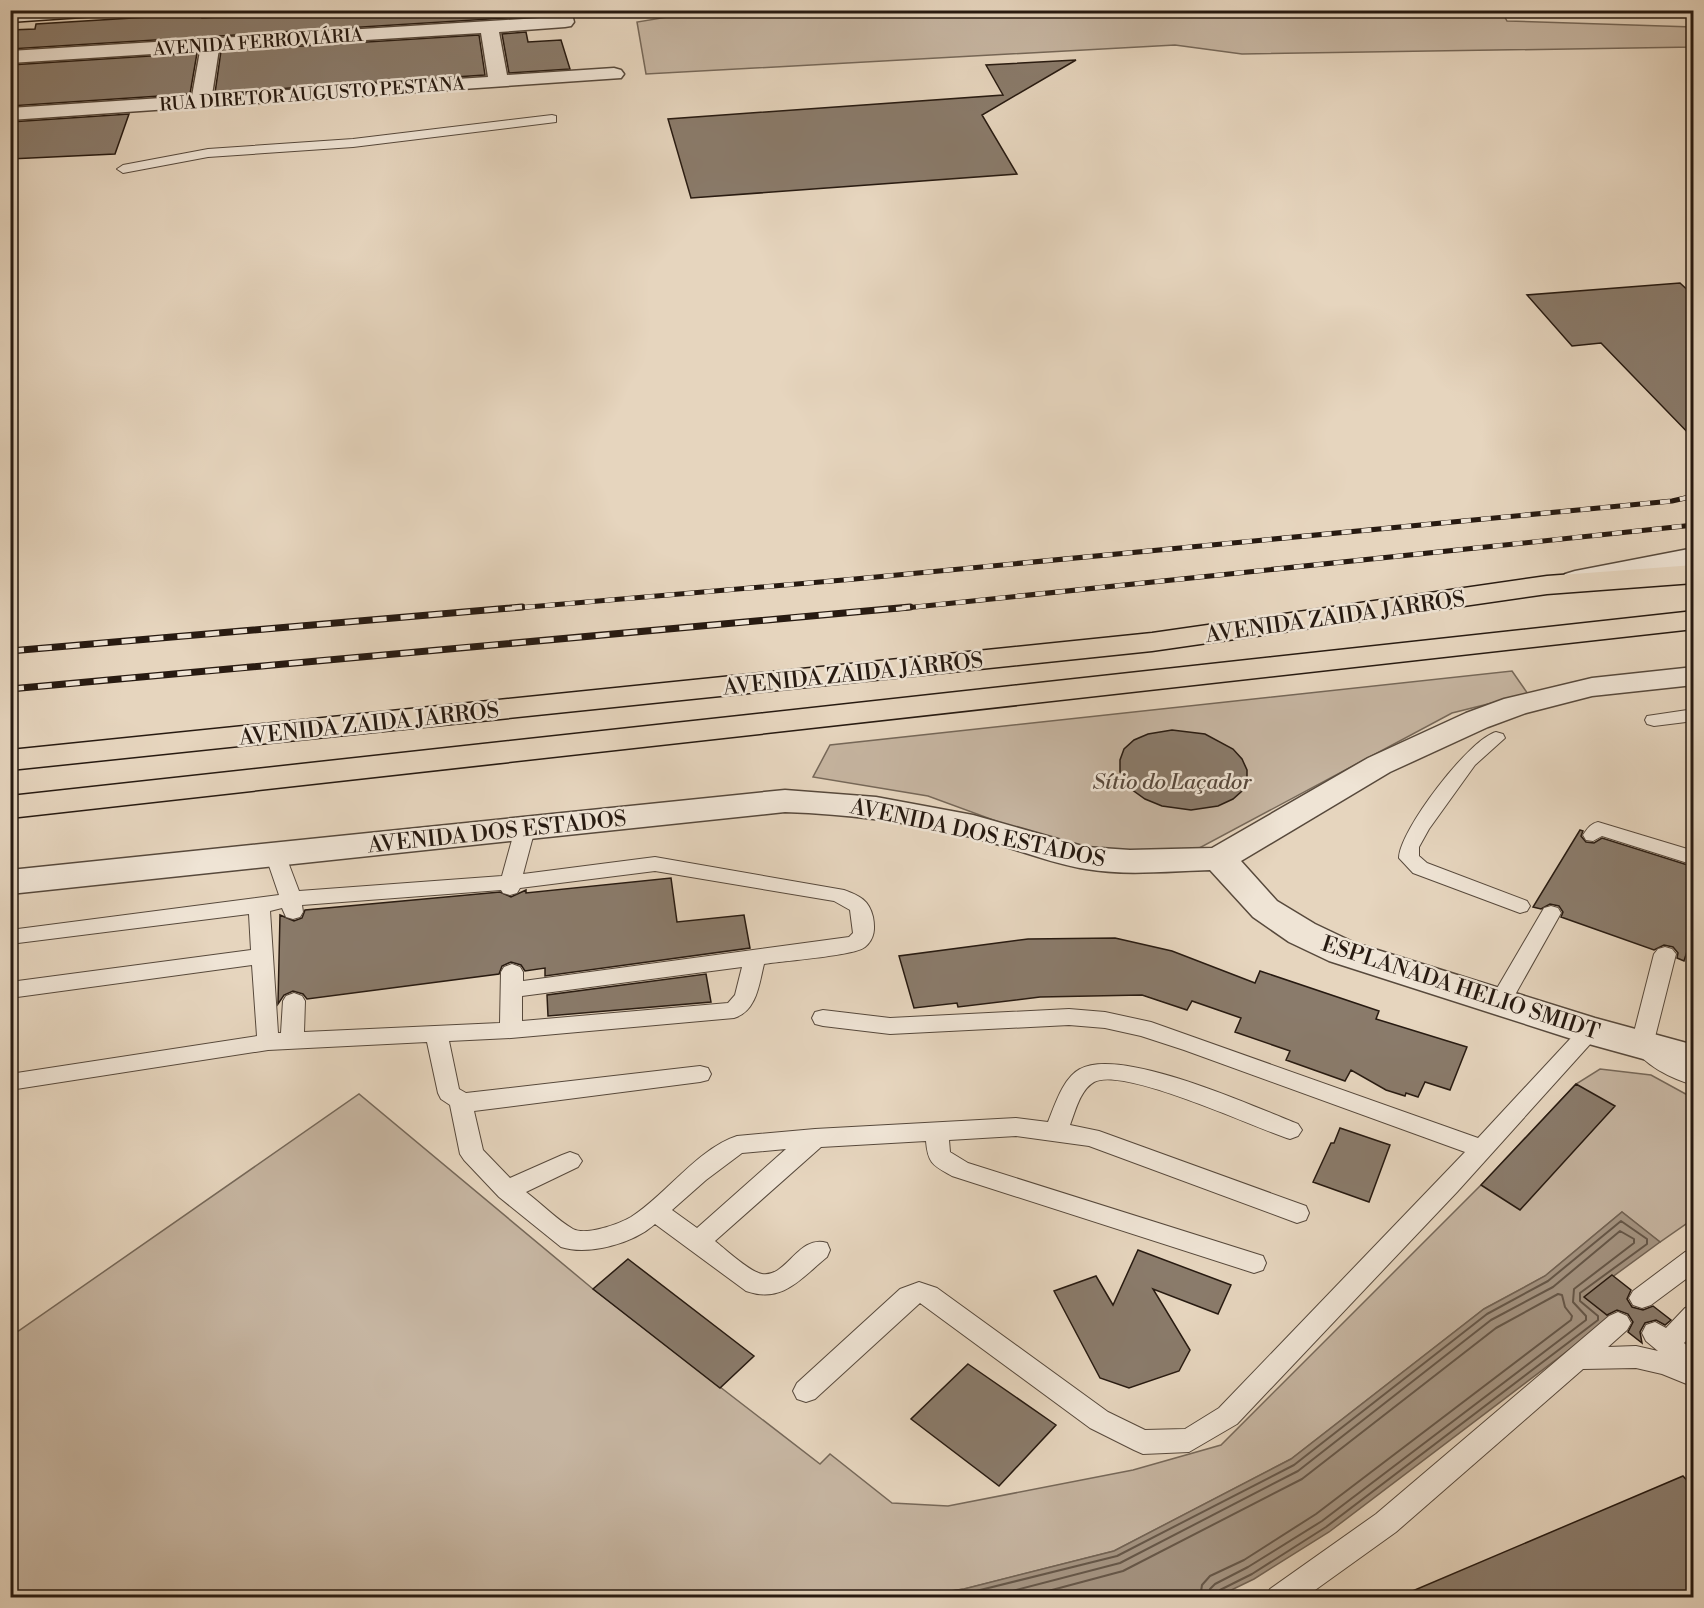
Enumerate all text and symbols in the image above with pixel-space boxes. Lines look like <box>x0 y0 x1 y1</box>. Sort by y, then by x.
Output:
street label: AVENIDA FERROVIÁRIA <box>151 24 364 61</box>
street label: RUA DIRETOR AUGUSTO PESTANA <box>159 72 466 117</box>
street label: AVENIDA ZAIDA JARROS <box>1203 586 1467 649</box>
street label: AVENIDA ZAIDA JARROS <box>721 647 985 702</box>
street label: AVENIDA ZAIDA JARROS <box>237 697 501 752</box>
park label: Sítio do Laçador <box>1092 769 1252 796</box>
street label: AVENIDA DOS ESTADOS <box>847 793 1108 874</box>
street label: AVENIDA DOS ESTADOS <box>365 805 628 860</box>
street label: ESPLANADA HELIO SMIDT <box>1318 931 1603 1046</box>

